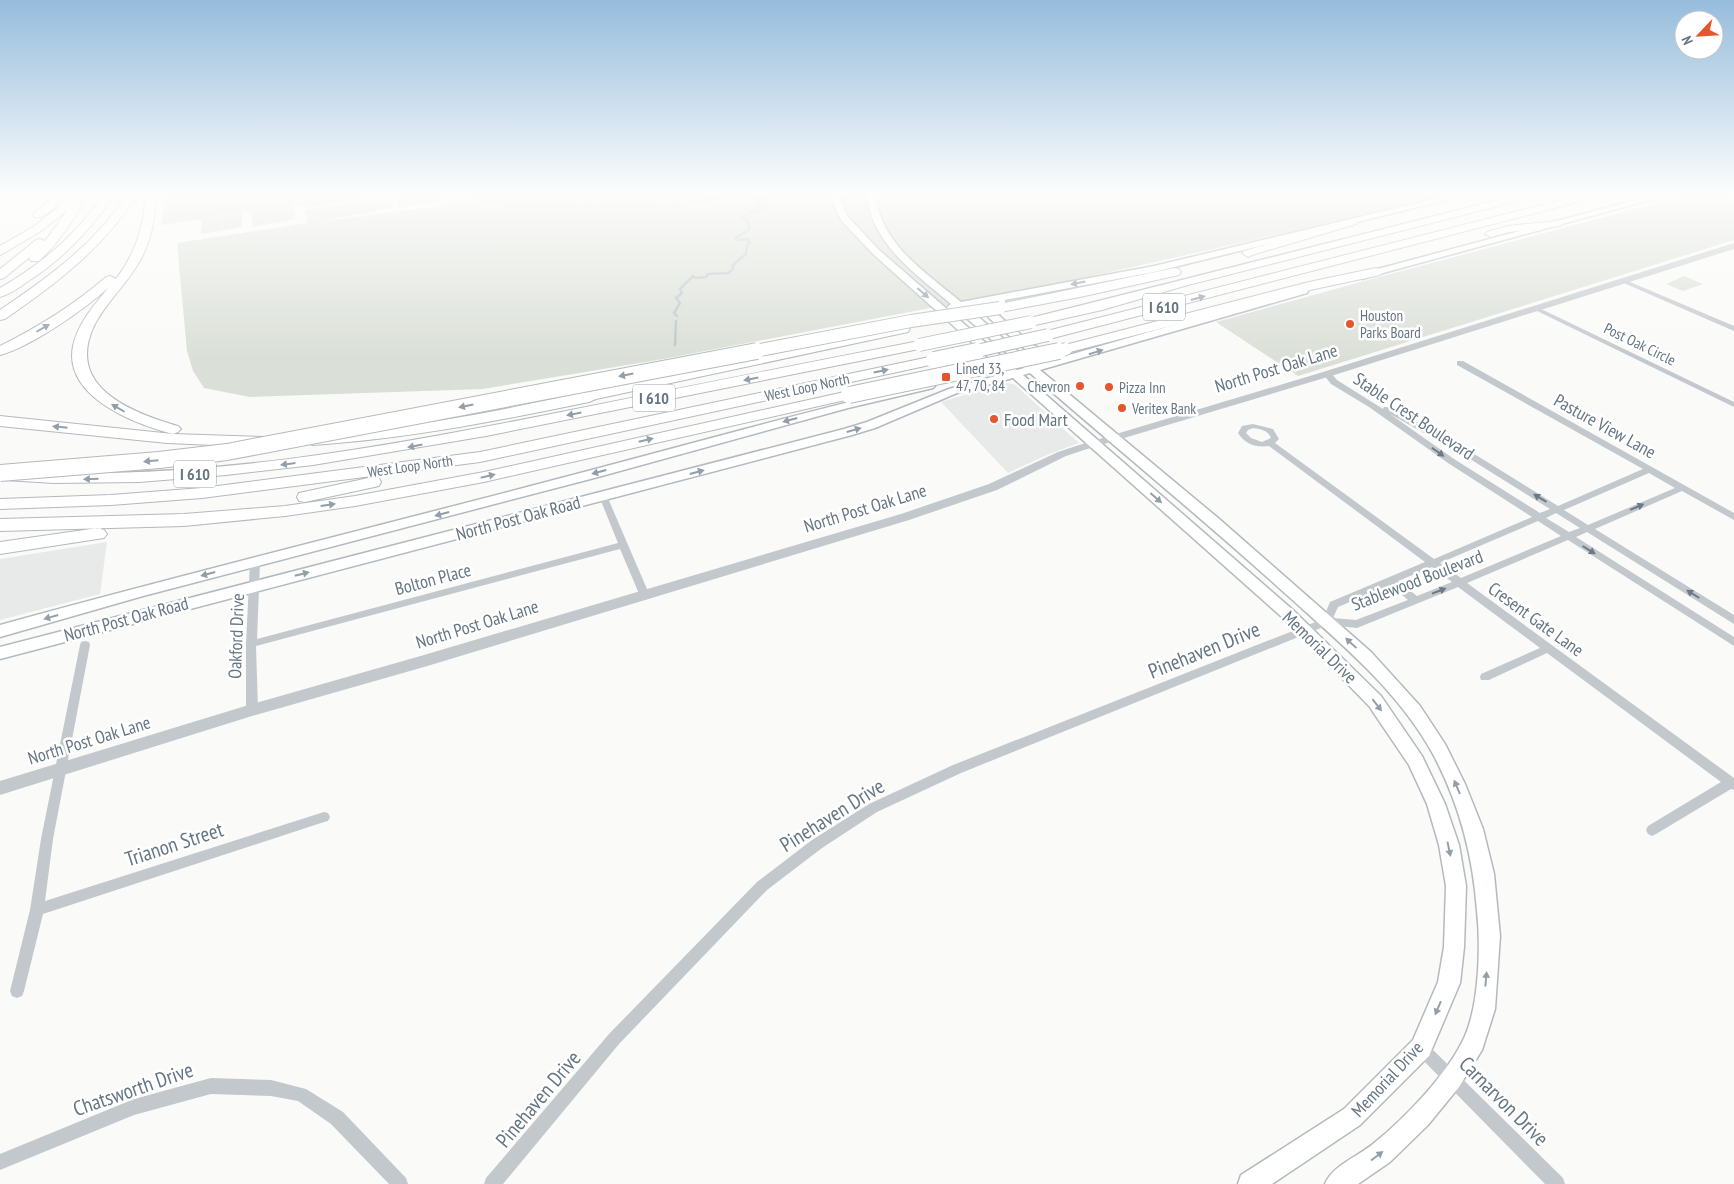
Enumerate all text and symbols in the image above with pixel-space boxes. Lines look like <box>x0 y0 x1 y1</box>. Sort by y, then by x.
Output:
north arrow <box>1674 10 1724 60</box>
text: N <box>1677 33 1697 48</box>
one-way arrow <box>1069 280 1085 288</box>
one-way arrow <box>916 287 928 299</box>
road number: I 610 <box>1143 294 1185 320</box>
one-way arrow <box>1190 294 1205 302</box>
place label: Houston Parks Board <box>1360 306 1421 342</box>
marker: Houston Parks Board <box>1344 318 1356 330</box>
street label: Post Oak Circle <box>1601 319 1679 369</box>
one-way arrow <box>36 324 51 332</box>
street label: North Post Oak Lane <box>1212 338 1340 398</box>
one-way arrow <box>1088 347 1103 355</box>
place label: Lined 33, 47, 70, 84 <box>956 359 1005 395</box>
one-way arrow <box>874 367 889 375</box>
street label: Stable Crest Boulevard <box>1349 367 1479 465</box>
street label: West Loop North <box>763 369 851 405</box>
marker: Lined 33, 47, 70, 84 <box>940 371 952 383</box>
one-way arrow <box>617 372 633 380</box>
one-way arrow <box>743 375 758 383</box>
place label: Chevron <box>1028 377 1070 396</box>
place label: Pizza Inn <box>1119 378 1166 397</box>
marker: Chevron <box>1074 380 1086 392</box>
marker: Pizza Inn <box>1103 381 1115 393</box>
road number: I 610 <box>633 384 675 412</box>
street label: Pasture View Lane <box>1550 389 1660 463</box>
place label: Veritex Bank <box>1131 399 1196 418</box>
one-way arrow <box>459 402 474 410</box>
marker: Veritex Bank <box>1116 402 1128 414</box>
one-way arrow <box>110 404 125 412</box>
place label: Food Mart <box>1004 408 1068 431</box>
one-way arrow <box>566 411 582 419</box>
marker: Food Mart <box>988 413 1000 425</box>
one-way arrow <box>782 417 797 425</box>
one-way arrow <box>52 423 68 431</box>
one-way arrow <box>846 426 861 434</box>
one-way arrow <box>639 436 654 444</box>
one-way arrow <box>406 442 422 450</box>
one-way arrow <box>1431 447 1445 457</box>
street label: West Loop North <box>366 451 454 481</box>
one-way arrow <box>143 457 159 465</box>
road number: I 610 <box>174 460 216 488</box>
one-way arrow <box>280 461 296 469</box>
one-way arrow <box>689 467 704 475</box>
one-way arrow <box>592 469 607 477</box>
one-way arrow <box>480 472 495 480</box>
one-way arrow <box>83 475 99 483</box>
street label: North Post Oak Lane <box>801 478 929 538</box>
street label: North Post Oak Road <box>453 490 583 546</box>
one-way arrow <box>1150 493 1163 504</box>
one-way arrow <box>1534 494 1547 503</box>
one-way arrow <box>320 501 336 509</box>
one-way arrow <box>1630 502 1644 510</box>
one-way arrow <box>435 510 450 518</box>
street label: Stablewood Boulevard <box>1348 544 1486 616</box>
one-way arrow <box>1583 545 1596 555</box>
street label: Bolton Place <box>392 558 474 600</box>
one-way arrow <box>294 569 309 577</box>
one-way arrow <box>200 570 215 578</box>
street label: Cresent Gate Lane <box>1484 577 1588 661</box>
one-way arrow <box>1432 587 1447 594</box>
one-way arrow <box>1686 589 1699 599</box>
street label: North Post Oak Road <box>61 591 191 647</box>
street label: Oakford Drive <box>223 593 249 679</box>
street label: North Post Oak Lane <box>413 594 541 654</box>
street label: Memorial Drive <box>1278 606 1362 688</box>
one-way arrow <box>43 613 58 621</box>
street label: Pinehaven Drive <box>1144 615 1264 685</box>
one-way arrow <box>1346 637 1358 649</box>
one-way arrow <box>1372 698 1382 712</box>
street label: North Post Oak Lane <box>25 710 153 770</box>
street label: Pinehaven Drive <box>775 772 889 858</box>
one-way arrow <box>1453 779 1461 794</box>
street label: Trianon Street <box>121 815 227 873</box>
one-way arrow <box>1445 841 1453 856</box>
one-way arrow <box>1483 971 1491 987</box>
one-way arrow <box>1434 1001 1442 1015</box>
street label: Memorial Drive <box>1346 1036 1428 1122</box>
street label: Pinehaven Drive <box>490 1045 586 1153</box>
street label: Carnarvon Drive <box>1453 1050 1555 1152</box>
street label: Chatsworth Drive <box>69 1056 197 1122</box>
one-way arrow <box>1370 1150 1383 1161</box>

